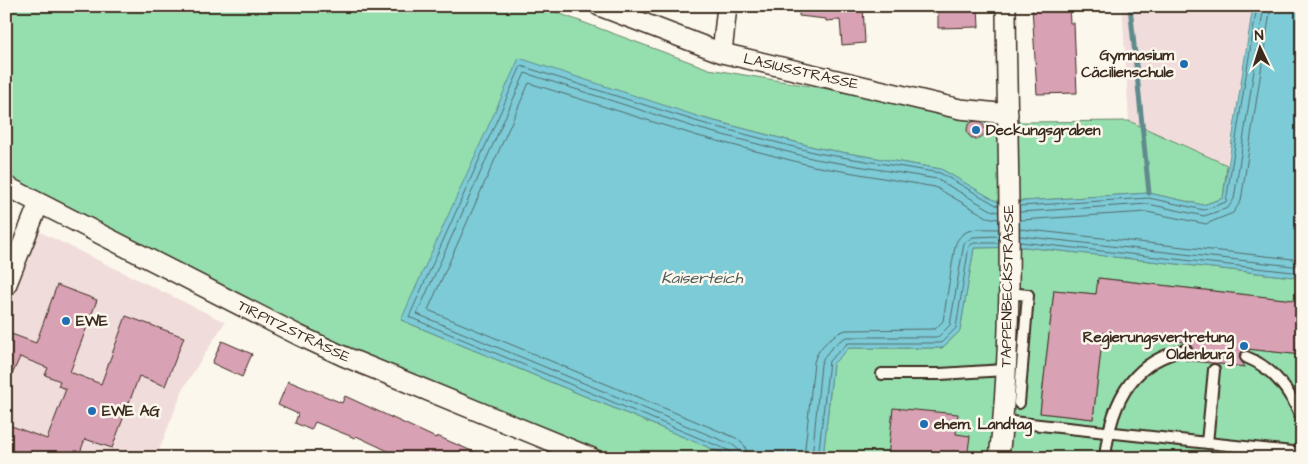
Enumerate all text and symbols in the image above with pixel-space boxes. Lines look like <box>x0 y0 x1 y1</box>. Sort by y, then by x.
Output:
north arrow <box>1236 22 1286 72</box>
text: N <box>1254 26 1264 46</box>
place label: Gymnasium Cäcilienschule <box>1081 45 1174 83</box>
street label: LASIUSSTRASSE <box>741 48 861 95</box>
marker: Gymnasium Cäcilienschule <box>1178 58 1190 70</box>
place label: Deckungsgraben <box>986 120 1101 143</box>
marker: Deckungsgraben <box>970 124 982 136</box>
street label: TAPPENBECKSTRASSE <box>996 204 1019 368</box>
water label: Kaiserteich <box>661 267 744 289</box>
street label: TIRPITZSTRASSE <box>234 295 354 368</box>
place label: EWE <box>76 311 108 332</box>
marker: EWE <box>60 315 72 327</box>
place label: Regierungsvertretung Oldenburg <box>1083 327 1234 367</box>
marker: Regierungsvertretung Oldenburg <box>1238 340 1250 352</box>
place label: EWE AG <box>102 401 160 422</box>
marker: EWE AG <box>86 405 98 417</box>
place label: ehem. Landtag <box>934 414 1032 437</box>
marker: ehem. Landtag <box>918 418 930 430</box>

